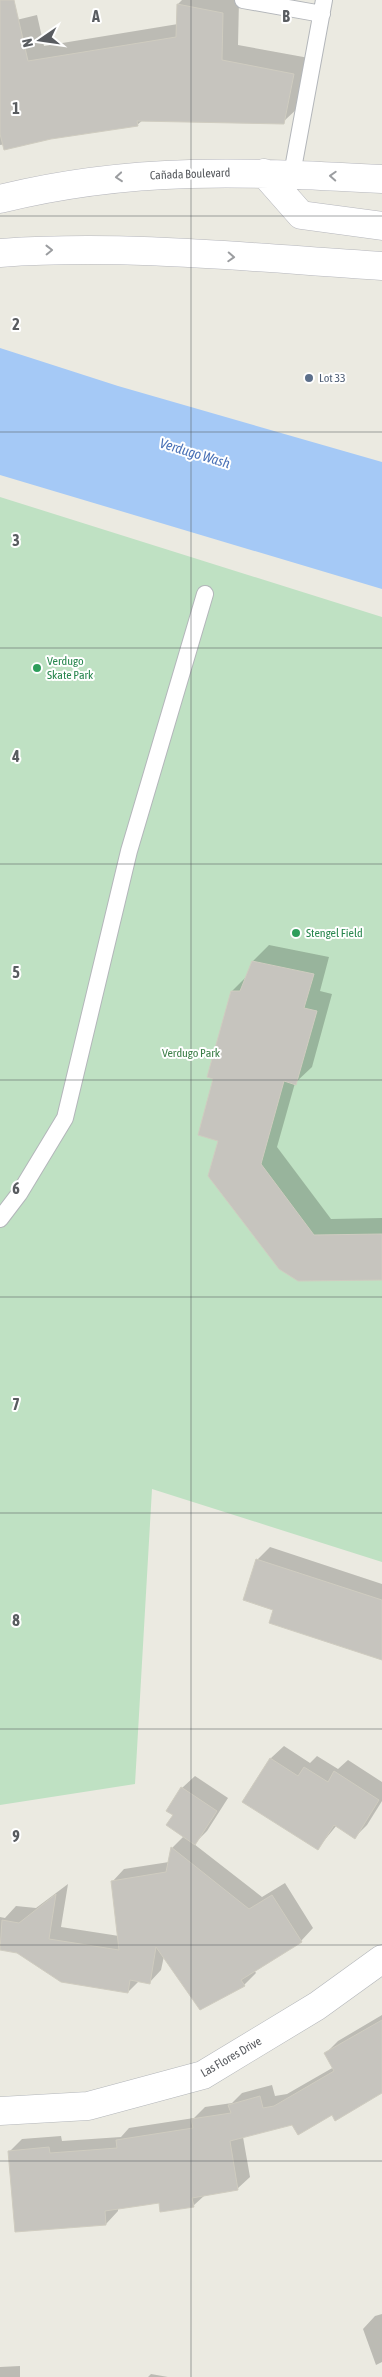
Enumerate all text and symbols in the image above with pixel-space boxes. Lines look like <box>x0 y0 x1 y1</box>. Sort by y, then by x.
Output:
text: A <box>91 7 100 25</box>
text: B <box>282 7 290 25</box>
north arrow <box>15 15 65 65</box>
text: N <box>19 37 36 49</box>
text: 1 <box>12 99 20 117</box>
street label: Cañada Boulevard <box>150 166 230 182</box>
one-way arrow <box>329 171 337 182</box>
one-way arrow <box>114 172 122 183</box>
one-way arrow <box>45 245 53 255</box>
one-way arrow <box>227 251 235 262</box>
text: 2 <box>12 315 20 333</box>
place label: Lot 33 <box>319 371 346 385</box>
marker: Lot 33 <box>303 372 315 384</box>
water label: Verdugo Wash <box>158 435 232 471</box>
text: 3 <box>12 531 20 549</box>
place label: Verdugo Skate Park <box>47 654 94 682</box>
marker: Verdugo Skate Park <box>31 662 43 674</box>
text: 4 <box>11 747 20 765</box>
place label: Stengel Field <box>306 926 363 940</box>
marker: Stengel Field <box>290 927 302 939</box>
text: 5 <box>12 963 20 981</box>
park label: Verdugo Park <box>162 1046 221 1060</box>
text: 6 <box>12 1179 20 1197</box>
text: 7 <box>12 1395 20 1413</box>
text: 8 <box>12 1611 20 1629</box>
text: 9 <box>12 1827 20 1845</box>
street label: Las Flores Drive <box>198 2034 264 2080</box>

